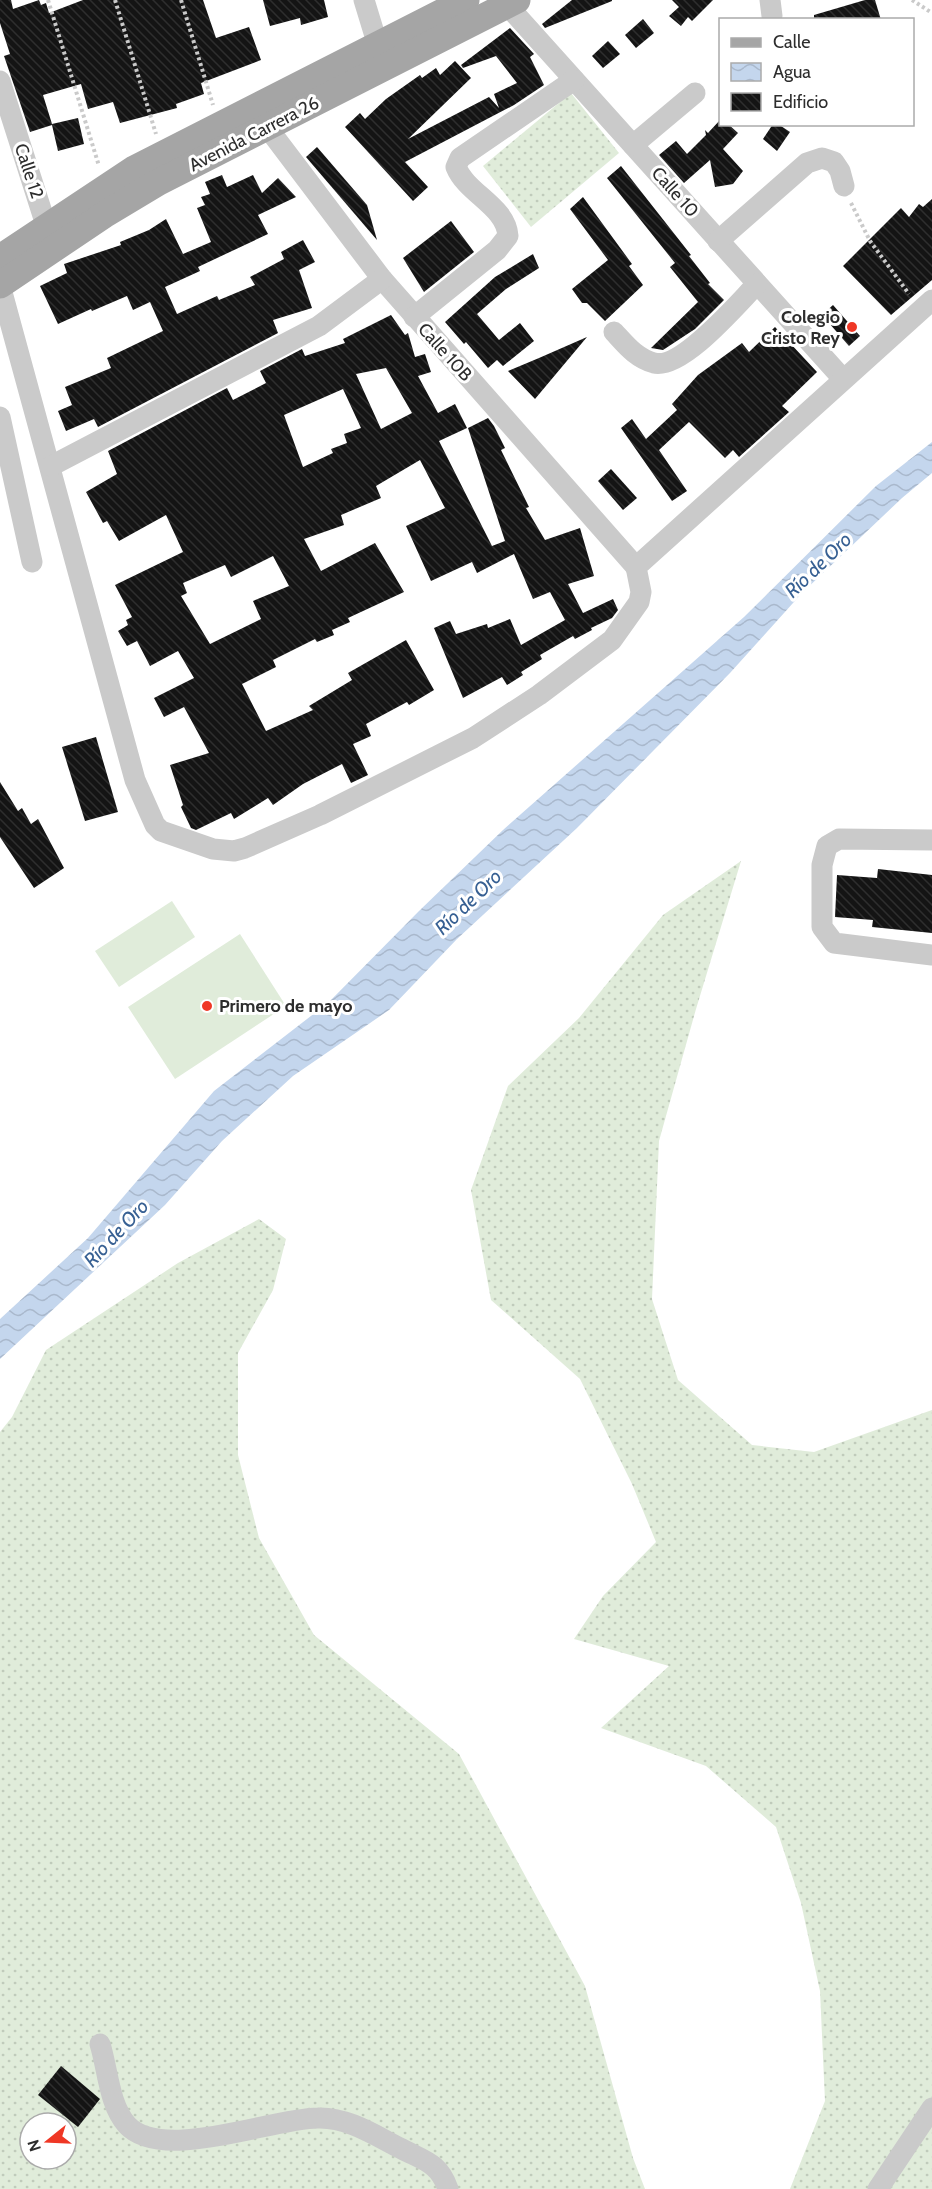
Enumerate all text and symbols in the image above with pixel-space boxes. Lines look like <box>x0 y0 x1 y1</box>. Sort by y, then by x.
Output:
legend <box>719 18 914 126</box>
text: Calle <box>773 31 810 53</box>
text: Agua <box>773 61 811 83</box>
text: Edificio <box>773 91 828 113</box>
street label: Avenida Carrera 26 <box>185 92 323 176</box>
street label: Calle 12 <box>10 141 48 201</box>
street label: Calle 10 <box>647 162 703 222</box>
place label: Colegio Cristo Rey <box>761 306 840 349</box>
street label: Calle 10B <box>413 318 477 386</box>
marker: Colegio Cristo Rey <box>845 320 859 334</box>
water label: Río de Oro <box>780 527 856 603</box>
water label: Río de Oro <box>430 864 506 940</box>
place label: Primero de mayo <box>219 995 352 1017</box>
marker: Primero de mayo <box>200 999 214 1013</box>
water label: Río de Oro <box>79 1194 153 1272</box>
north arrow <box>18 2111 78 2171</box>
text: N <box>23 2137 45 2154</box>

